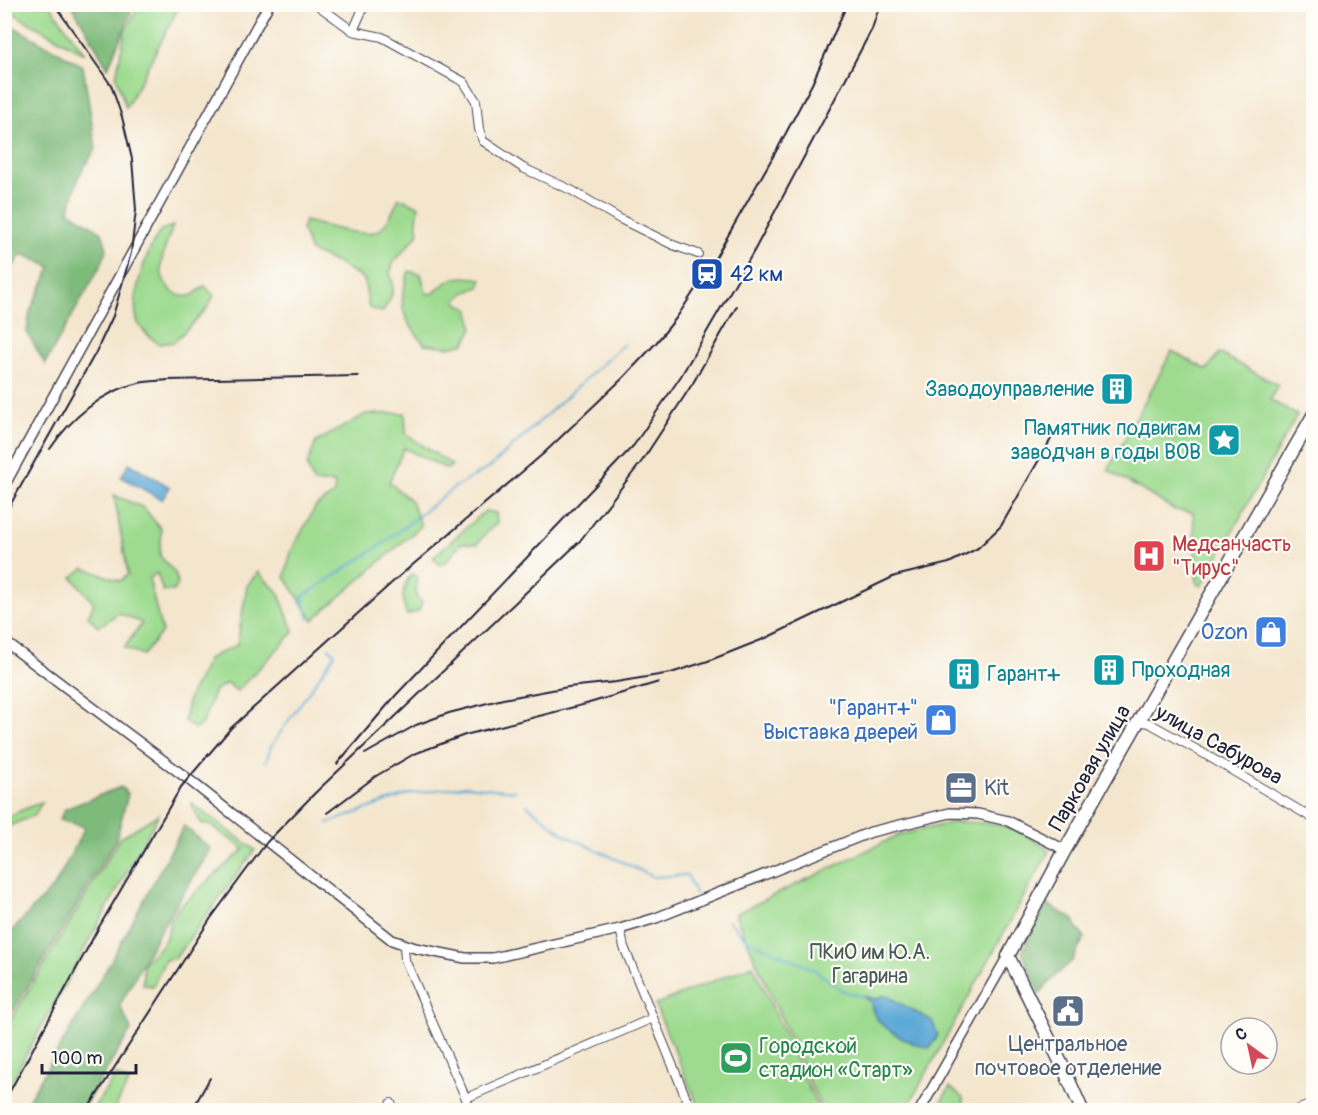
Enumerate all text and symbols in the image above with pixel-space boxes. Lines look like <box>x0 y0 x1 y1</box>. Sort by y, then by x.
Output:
station icon: 42 км <box>689 256 725 292</box>
place label: 42 км <box>730 261 783 288</box>
building icon: Заводоуправление <box>1099 371 1135 407</box>
place label: Заводоуправление <box>925 376 1095 403</box>
place label: Памятник подвигам заводчан в годы ВОВ <box>1010 415 1201 466</box>
place icon: Памятник подвигам заводчан в годы ВОВ <box>1206 422 1242 458</box>
place label: Медсанчасть "Тирус" <box>1172 531 1292 582</box>
hospital icon: Медсанчасть "Тирус" <box>1131 538 1167 574</box>
shop icon: Ozon <box>1253 614 1289 650</box>
place label: Ozon <box>1201 619 1248 646</box>
building icon: Проходная <box>1091 652 1127 688</box>
building icon: Гарант+ <box>946 656 982 692</box>
place label: Проходная <box>1132 657 1230 684</box>
place label: Гарант+ <box>987 661 1061 688</box>
place label: "Гарант+" Выставка дверей <box>763 695 918 746</box>
street label: улица Сабурова <box>1150 698 1287 791</box>
street label: Парковая улица <box>1043 700 1137 836</box>
shop icon: "Гарант+" Выставка дверей <box>923 702 959 738</box>
office icon: Kit <box>943 770 979 806</box>
place label: Kit <box>984 775 1009 802</box>
park label: ПКиО им Ю.А. Гагарина <box>810 939 930 990</box>
public building icon: Центральное почтовое отделение <box>1050 993 1086 1029</box>
north arrow <box>1219 1016 1279 1076</box>
text: С <box>1232 1023 1251 1045</box>
place label: Центральное почтовое отделение <box>974 1031 1162 1082</box>
place label: Городской стадион «Старт» <box>759 1033 913 1084</box>
scale bar <box>42 1037 136 1075</box>
sports icon: Городской стадион «Старт» <box>718 1040 754 1076</box>
text: 100 m <box>51 1047 103 1070</box>

